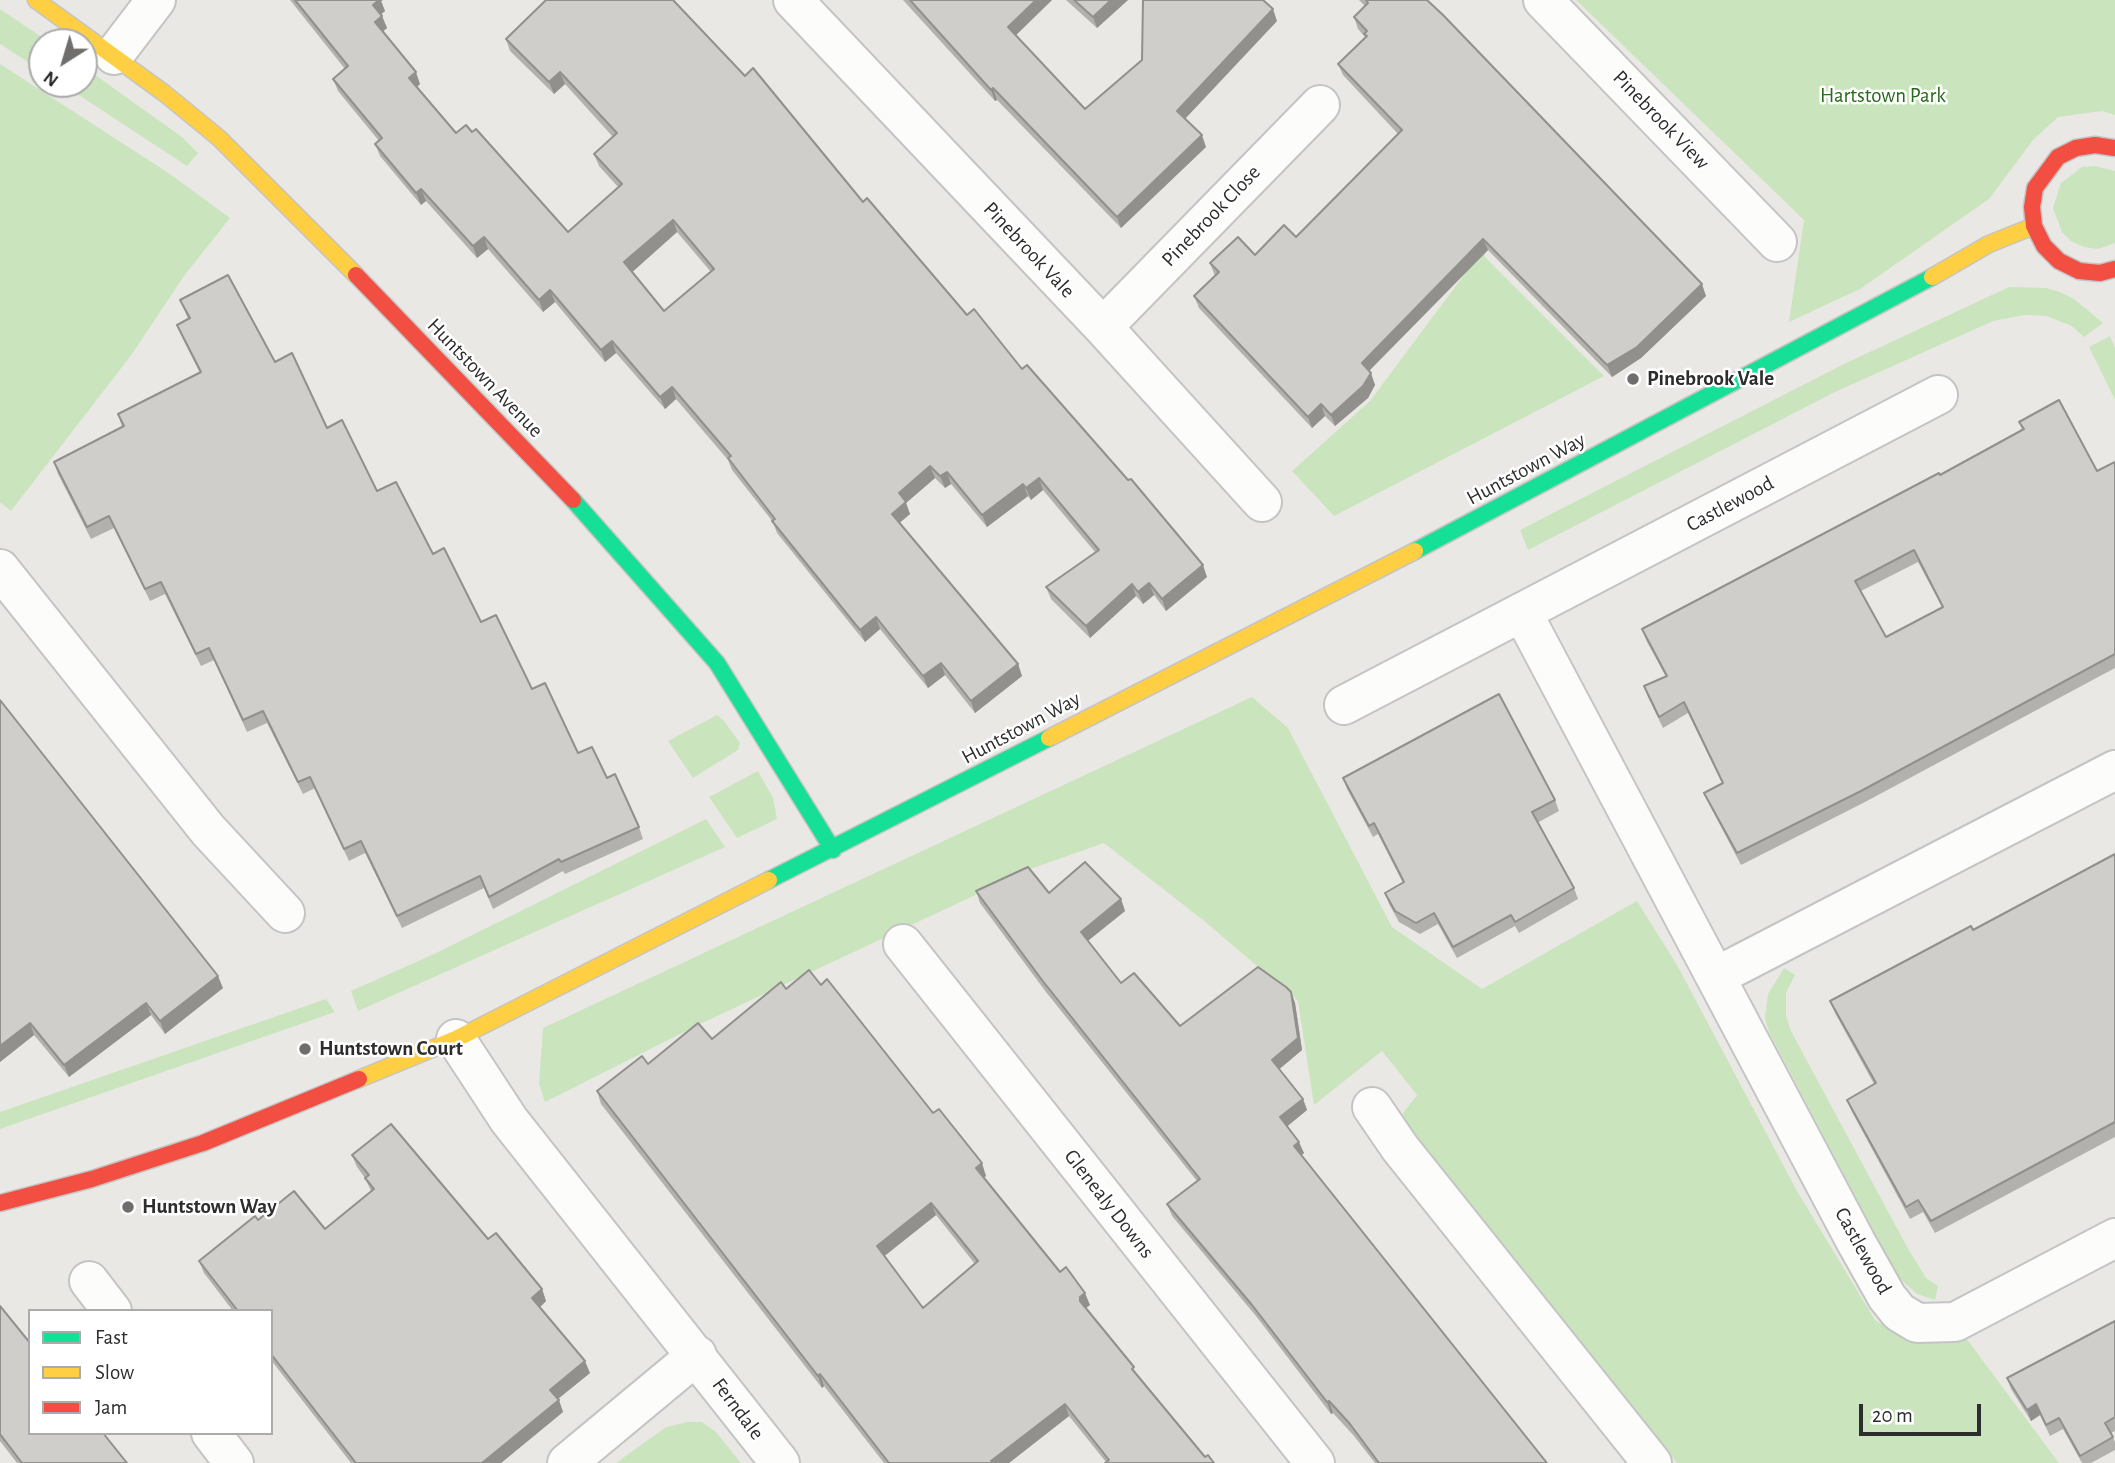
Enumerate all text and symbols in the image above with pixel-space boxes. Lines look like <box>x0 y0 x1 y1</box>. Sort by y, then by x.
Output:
north arrow <box>28 28 98 98</box>
street label: Pinebrook View <box>1607 65 1715 175</box>
text: N <box>40 67 62 90</box>
park label: Hartstown Park <box>1820 83 1946 109</box>
street label: Pinebrook Close <box>1156 160 1266 272</box>
street label: Pinebrook Vale <box>978 196 1080 304</box>
street label: Huntstown Avenue <box>422 313 548 443</box>
place label: Pinebrook Vale <box>1647 366 1774 392</box>
marker: Pinebrook Vale <box>1625 371 1641 387</box>
street label: Huntstown Way <box>1462 427 1590 511</box>
street label: Castlewood <box>1682 471 1778 537</box>
street label: Huntstown Way <box>957 686 1085 770</box>
place label: Huntstown Court <box>319 1036 463 1062</box>
marker: Huntstown Court <box>297 1041 313 1057</box>
street label: Glenealy Downs <box>1059 1144 1159 1264</box>
place label: Huntstown Way <box>142 1194 277 1220</box>
marker: Huntstown Way <box>120 1199 136 1215</box>
street label: Castlewood <box>1829 1203 1897 1299</box>
legend <box>28 1309 273 1435</box>
text: Fast <box>95 1327 128 1348</box>
text: Slow <box>95 1362 134 1383</box>
street label: Ferndale <box>707 1373 769 1445</box>
scale bar <box>1863 1390 1986 1434</box>
text: Jam <box>95 1397 127 1418</box>
text: 20 m <box>1872 1405 1913 1426</box>

